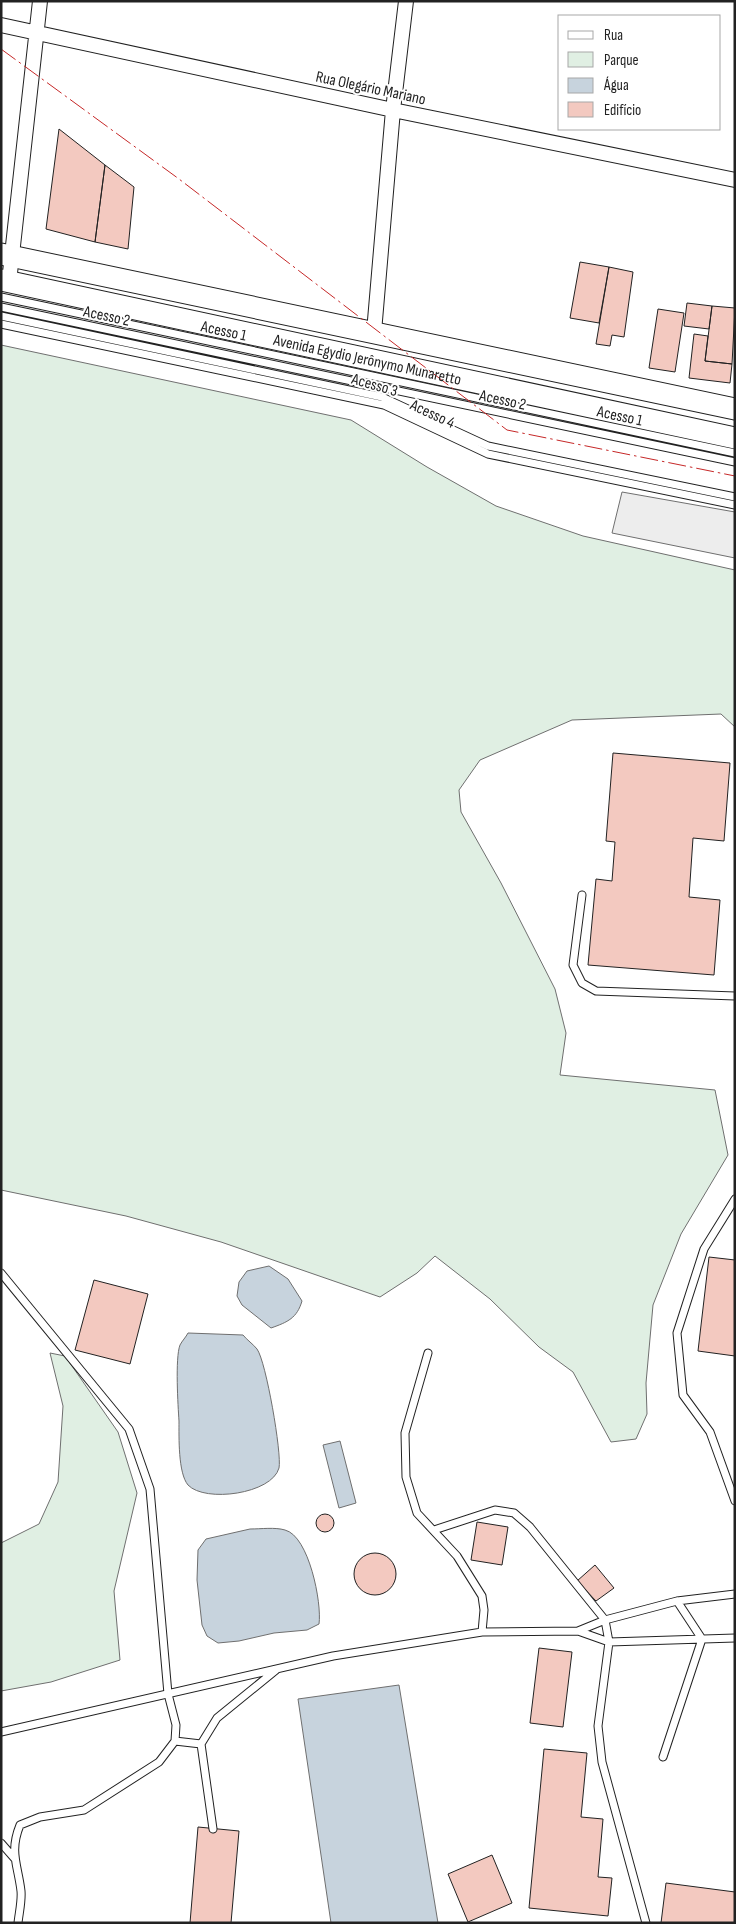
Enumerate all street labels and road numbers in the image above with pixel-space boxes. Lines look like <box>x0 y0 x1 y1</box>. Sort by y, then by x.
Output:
street label: Rua Olegário Mariano <box>314 68 427 109</box>
street label: Acesso 2 <box>81 302 132 331</box>
street label: Acesso 1 <box>198 317 249 346</box>
street label: Avenida Egydio Jerônymo Munaretto <box>271 331 463 390</box>
street label: Acesso 3 <box>348 370 400 401</box>
street label: Acesso 2 <box>477 386 528 415</box>
street label: Acesso 4 <box>406 395 458 433</box>
street label: Acesso 1 <box>594 402 645 431</box>

